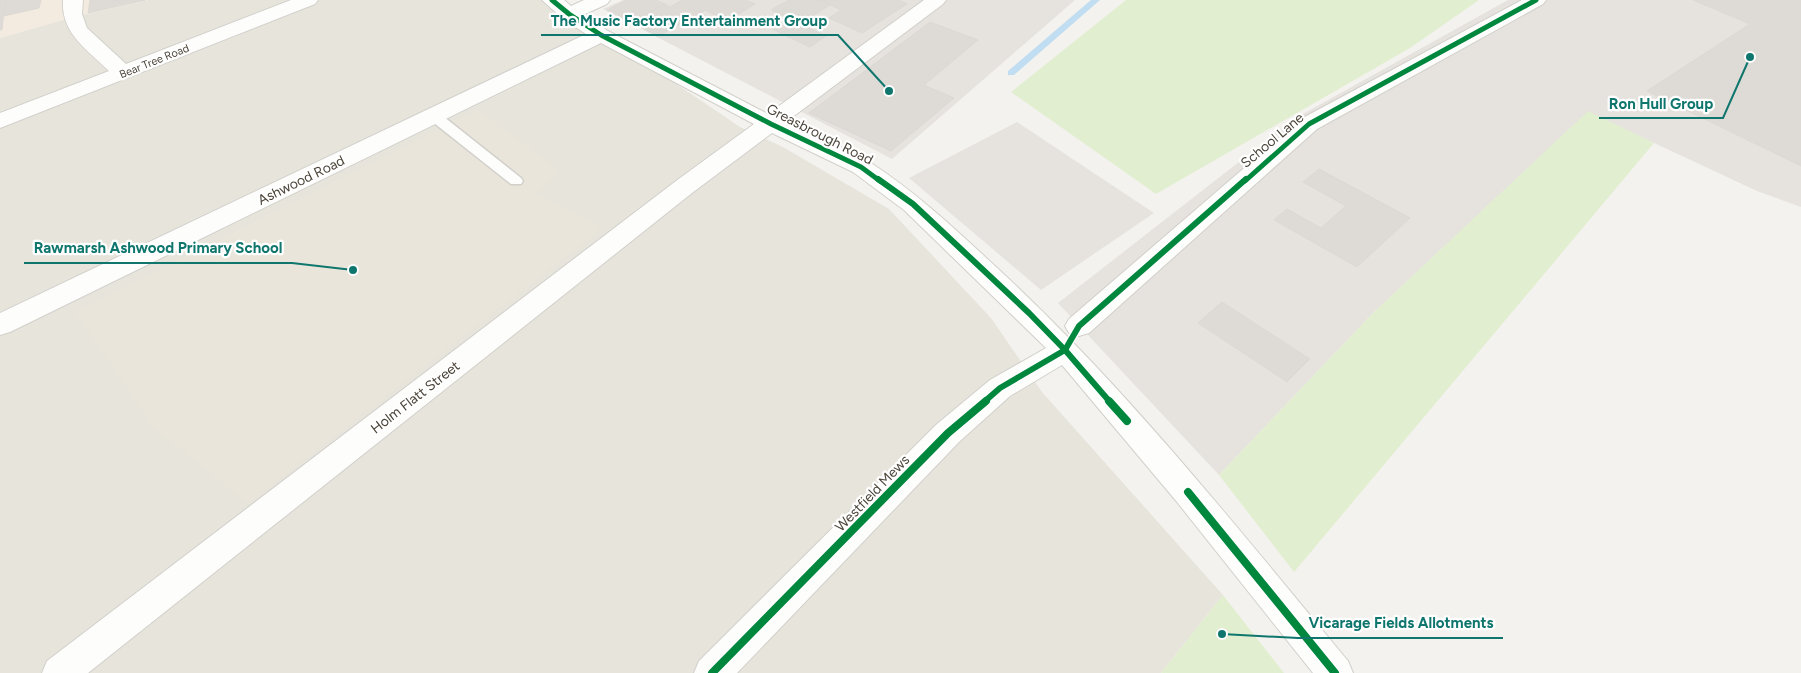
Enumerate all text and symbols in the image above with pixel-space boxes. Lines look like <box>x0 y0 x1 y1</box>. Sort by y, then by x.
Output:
callout: The Music Factory Entertainment Group <box>541 5 838 35</box>
text: The Music Factory Entertainment Group <box>551 12 827 30</box>
street label: Bear Tree Road <box>117 42 191 81</box>
callout: Ron Hull Group <box>1599 88 1723 118</box>
text: Ron Hull Group <box>1609 95 1713 113</box>
street label: Greasbrough Road <box>764 100 876 169</box>
street label: School Lane <box>1238 109 1307 172</box>
street label: Ashwood Road <box>255 152 347 209</box>
callout: Rawmarsh Ashwood Primary School <box>24 233 292 263</box>
text: Rawmarsh Ashwood Primary School <box>34 239 282 257</box>
street label: Holm Flatt Street <box>367 357 463 437</box>
street label: Westfield Mews <box>832 451 913 535</box>
callout: Vicarage Fields Allotments <box>1298 608 1503 638</box>
text: Vicarage Fields Allotments <box>1308 614 1494 632</box>

